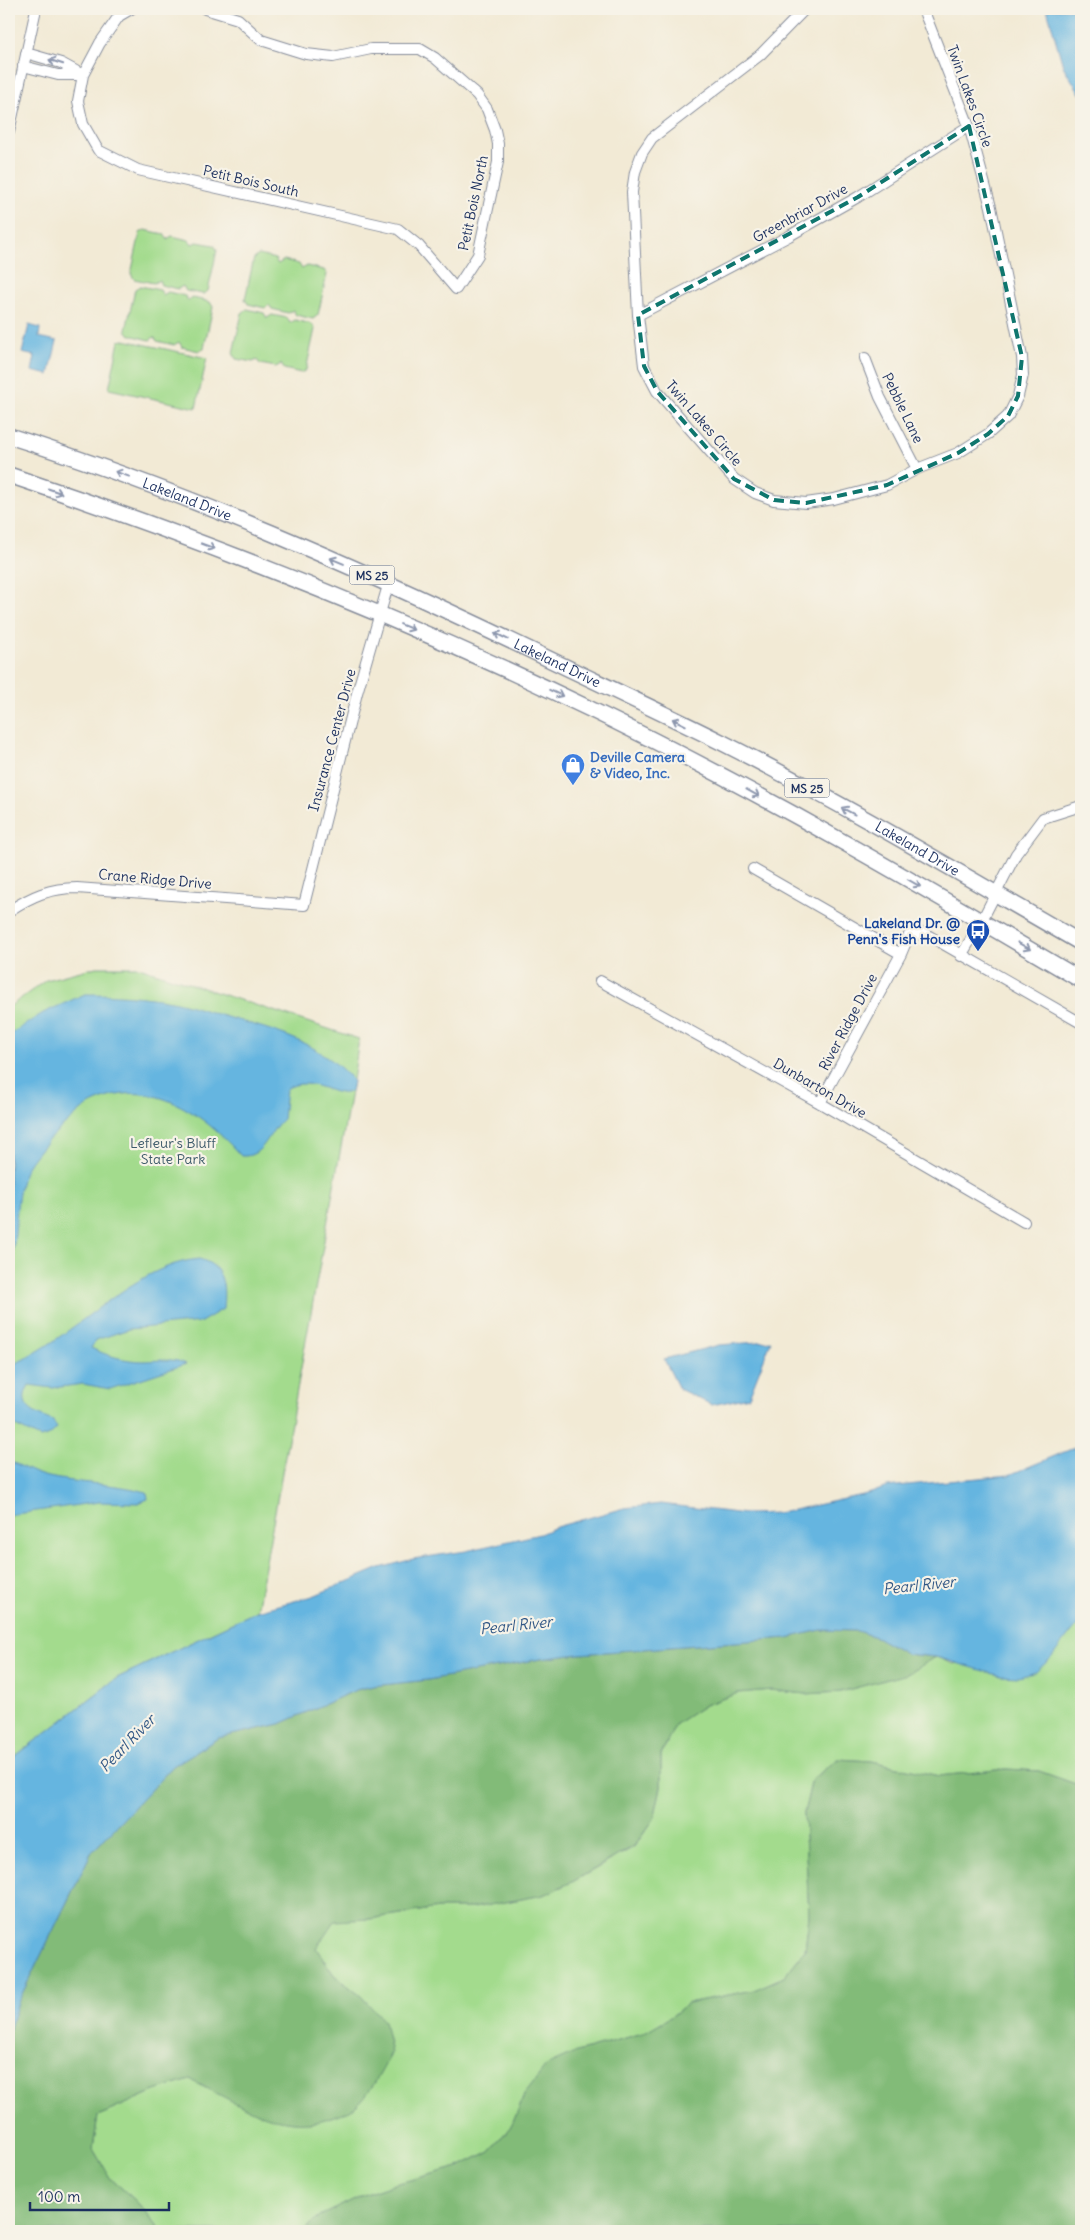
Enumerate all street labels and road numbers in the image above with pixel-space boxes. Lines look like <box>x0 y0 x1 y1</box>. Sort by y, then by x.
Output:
street label: Twin Lakes Circle <box>943 42 997 150</box>
street label: Petit Bois North <box>454 154 492 252</box>
street label: Petit Bois South <box>201 161 301 201</box>
street label: Greenbriar Drive <box>750 180 850 246</box>
street label: Pebble Lane <box>878 370 928 446</box>
street label: Twin Lakes Circle <box>662 377 746 469</box>
street label: Lakeland Drive <box>140 474 234 525</box>
road number: MS 25 <box>350 566 394 584</box>
street label: Lakeland Drive <box>511 635 604 691</box>
street label: Insurance Center Drive <box>304 667 360 813</box>
road number: MS 25 <box>784 778 830 798</box>
street label: Lakeland Drive <box>872 817 963 880</box>
street label: Crane Ridge Drive <box>98 865 212 893</box>
street label: River Ridge Drive <box>815 970 881 1074</box>
street label: Dunbarton Drive <box>770 1054 870 1122</box>

